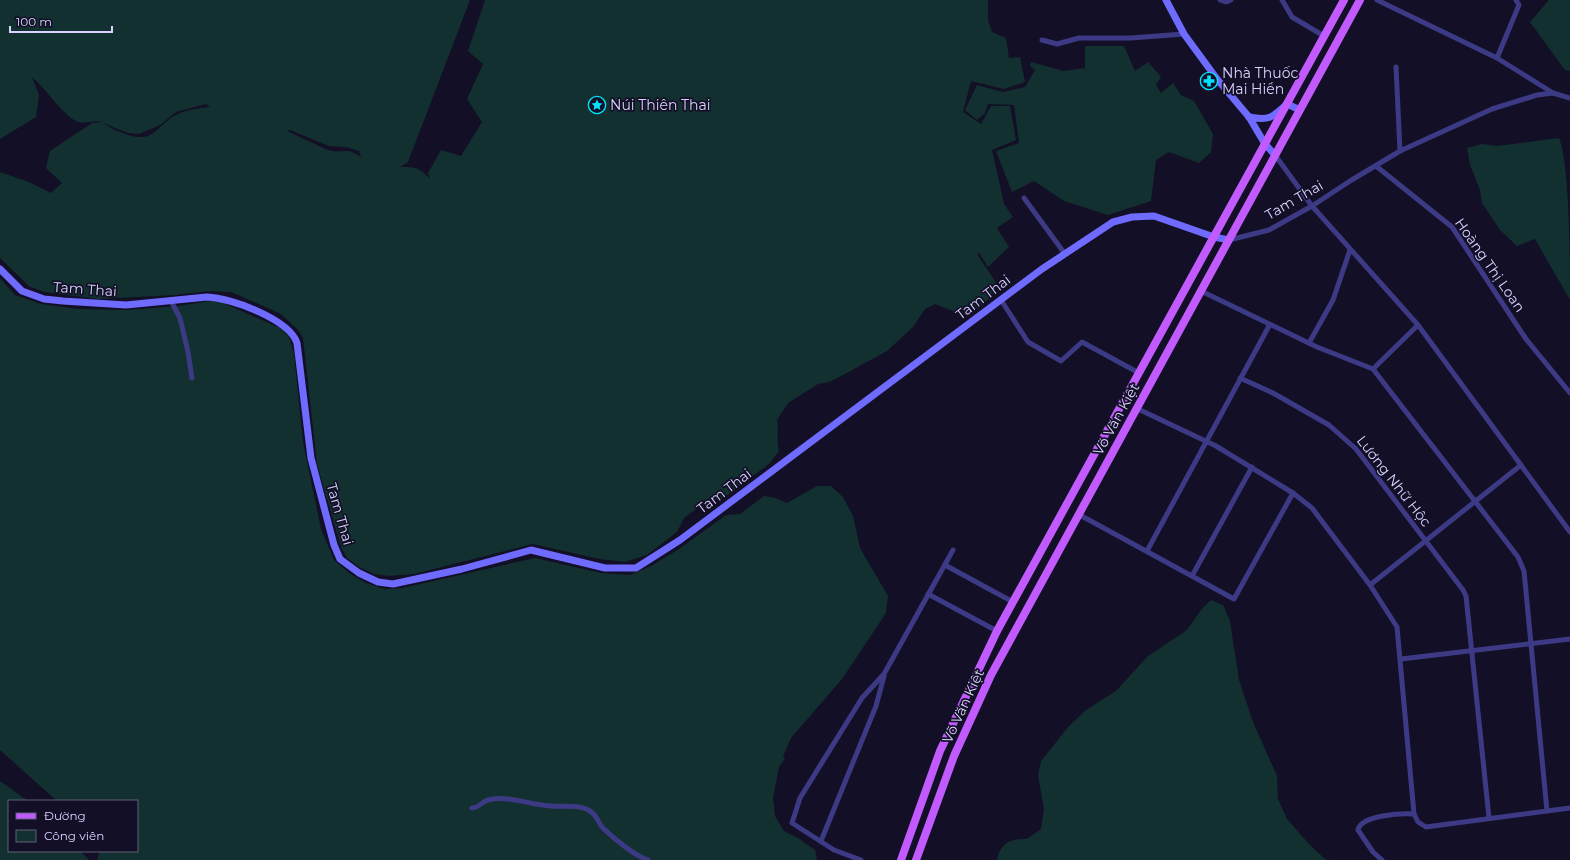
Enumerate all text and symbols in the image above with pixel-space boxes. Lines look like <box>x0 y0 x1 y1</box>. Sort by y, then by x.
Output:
scale bar <box>10 8 112 34</box>
text: 100 m <box>16 14 52 29</box>
place label: Nhà Thuốc Mai Hiền <box>1222 64 1298 98</box>
pharmacy icon: Nhà Thuốc Mai Hiền <box>1199 71 1219 91</box>
place icon: Núi Thiên Thai <box>587 95 607 115</box>
place label: Núi Thiên Thai <box>610 96 711 114</box>
street label: Tam Thai <box>1262 176 1326 224</box>
street label: Hoàng Thị Loan <box>1451 215 1529 315</box>
street label: Tam Thai <box>952 271 1014 323</box>
street label: Tam Thai <box>52 278 118 300</box>
street label: Võ Văn Kiệt <box>1089 380 1143 458</box>
street label: Lương Nhữ Hộc <box>1353 432 1435 530</box>
street label: Tam Thai <box>693 465 755 517</box>
street label: Tam Thai <box>323 481 357 547</box>
street label: Võ Văn Kiệt <box>938 666 988 746</box>
legend <box>8 800 138 852</box>
text: Đường <box>44 808 86 823</box>
text: Công viên <box>44 828 104 843</box>

